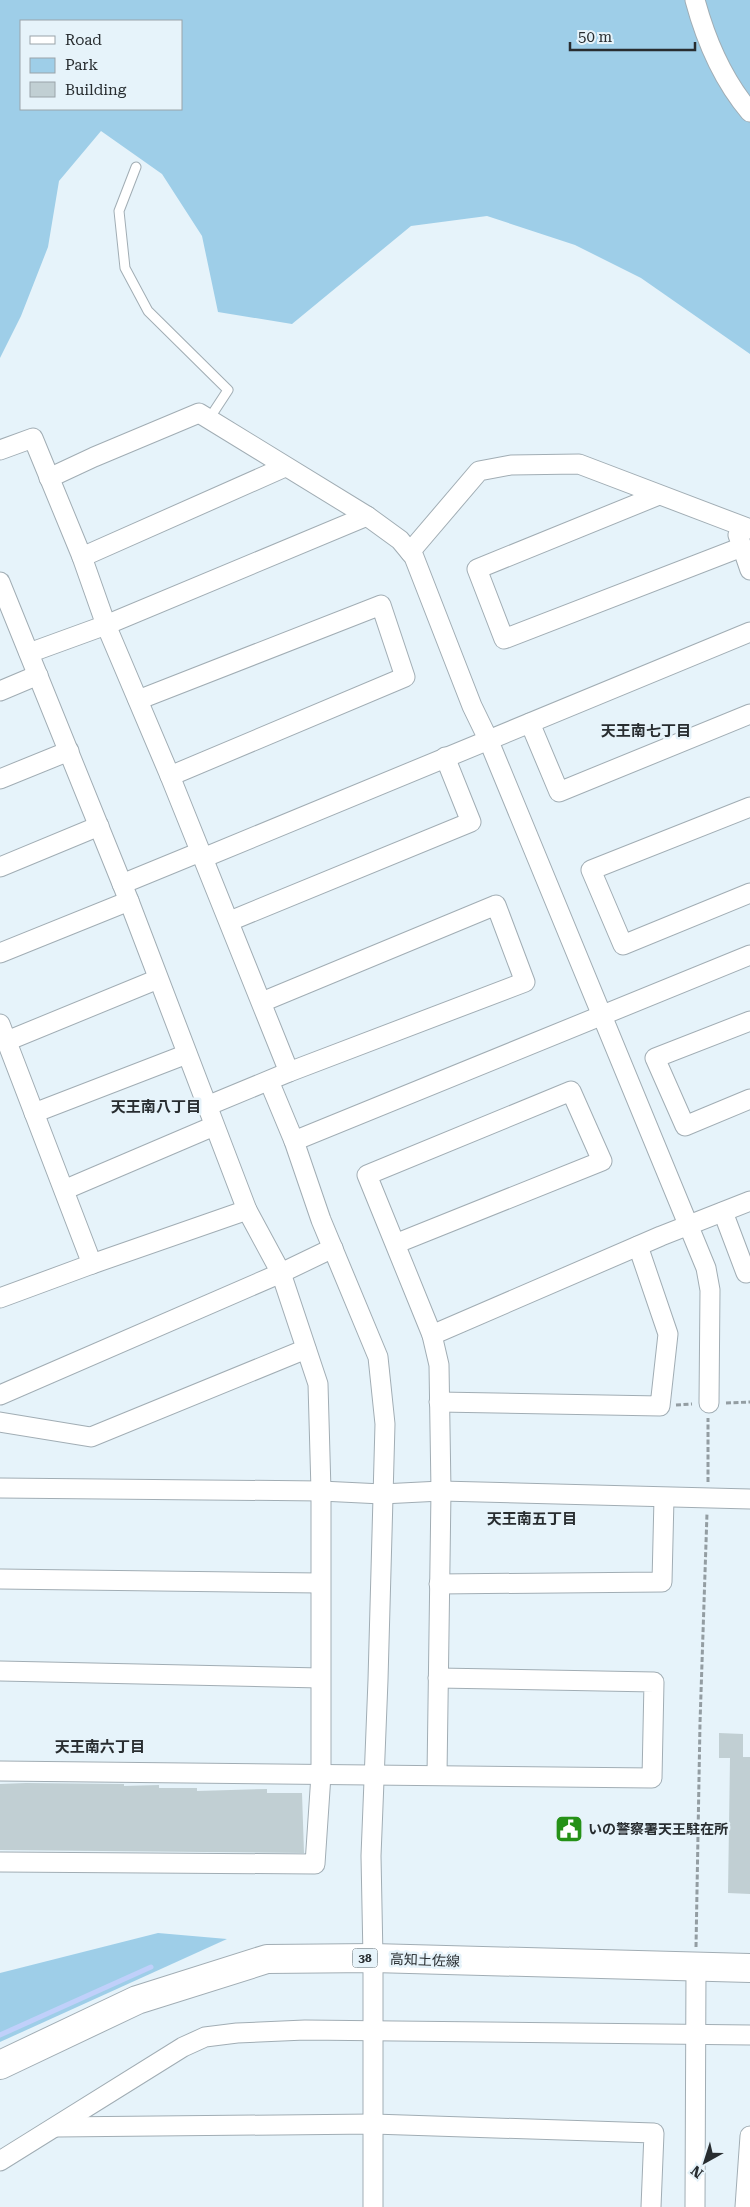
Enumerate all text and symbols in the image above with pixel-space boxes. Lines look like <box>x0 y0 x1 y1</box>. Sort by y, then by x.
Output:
legend <box>20 20 182 110</box>
scale bar <box>570 20 695 52</box>
text: 50 m <box>578 28 613 46</box>
text: Road <box>65 31 102 49</box>
text: Park <box>65 56 99 74</box>
text: Building <box>65 81 127 99</box>
district label: 天王南七丁目 <box>601 722 691 740</box>
district label: 天王南八丁目 <box>111 1098 201 1116</box>
district label: 天王南五丁目 <box>487 1510 577 1528</box>
district label: 天王南六丁目 <box>55 1738 145 1756</box>
public building icon: いの警察署天王駐在所 <box>554 1814 584 1844</box>
place label: いの警察署天王駐在所 <box>588 1821 728 1837</box>
road number: 38 <box>352 1949 378 1968</box>
street label: 高知土佐線 <box>390 1951 460 1969</box>
north arrow <box>680 2137 730 2187</box>
text: N <box>687 2162 706 2182</box>

